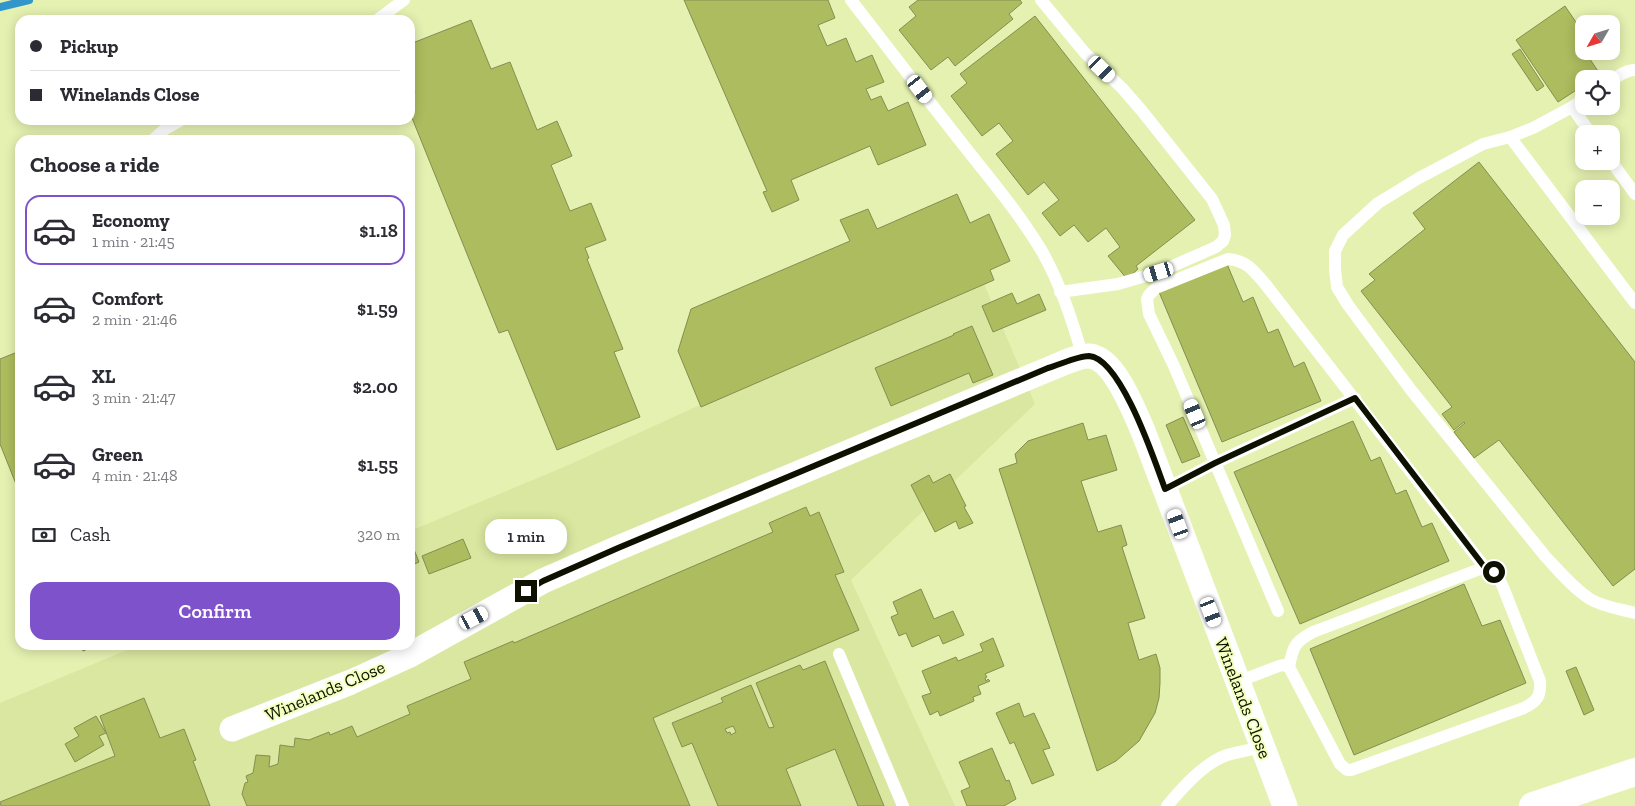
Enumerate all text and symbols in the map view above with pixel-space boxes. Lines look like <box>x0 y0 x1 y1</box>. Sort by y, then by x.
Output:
north arrow <box>1575 15 1620 60</box>
map controls <box>1575 15 1620 225</box>
text: Pickup <box>60 35 118 58</box>
car <box>1086 53 1118 85</box>
button: locate <box>1575 70 1620 115</box>
car <box>904 73 935 105</box>
text: Winelands Close <box>60 83 199 106</box>
button: + <box>1575 125 1620 170</box>
text: Choose a ride <box>30 151 160 178</box>
button: − <box>1575 180 1620 225</box>
icon: car <box>32 208 77 253</box>
text: Economy <box>92 209 170 232</box>
text: $1.18 <box>359 219 398 242</box>
text: 1 min · 21:45 <box>92 232 175 251</box>
car <box>1142 260 1175 284</box>
icon: car <box>32 286 77 331</box>
text: Comfort <box>92 287 163 310</box>
text: $1.59 <box>357 297 398 320</box>
text: 2 min · 21:46 <box>92 310 177 329</box>
icon: car <box>32 364 77 409</box>
text: XL <box>92 365 115 388</box>
text: $2.00 <box>353 375 398 398</box>
text: 3 min · 21:47 <box>92 388 176 407</box>
car <box>1182 397 1207 431</box>
icon: car <box>32 442 77 487</box>
text: Green <box>92 443 143 466</box>
text: $1.55 <box>357 453 398 476</box>
text: 4 min · 21:48 <box>92 466 178 485</box>
car <box>1165 507 1190 541</box>
callout: 1 min <box>485 518 567 554</box>
icon: cash <box>30 521 58 549</box>
text: Cash <box>70 523 110 546</box>
text: 320 m <box>357 525 400 544</box>
text: 1 min <box>507 527 545 546</box>
route start <box>1483 561 1505 583</box>
route end <box>515 580 537 602</box>
button: Confirm <box>30 582 400 640</box>
car <box>1198 595 1223 629</box>
car <box>457 604 490 632</box>
street label: Winelands Close <box>1210 634 1276 762</box>
street label: Winelands Close <box>262 656 388 726</box>

